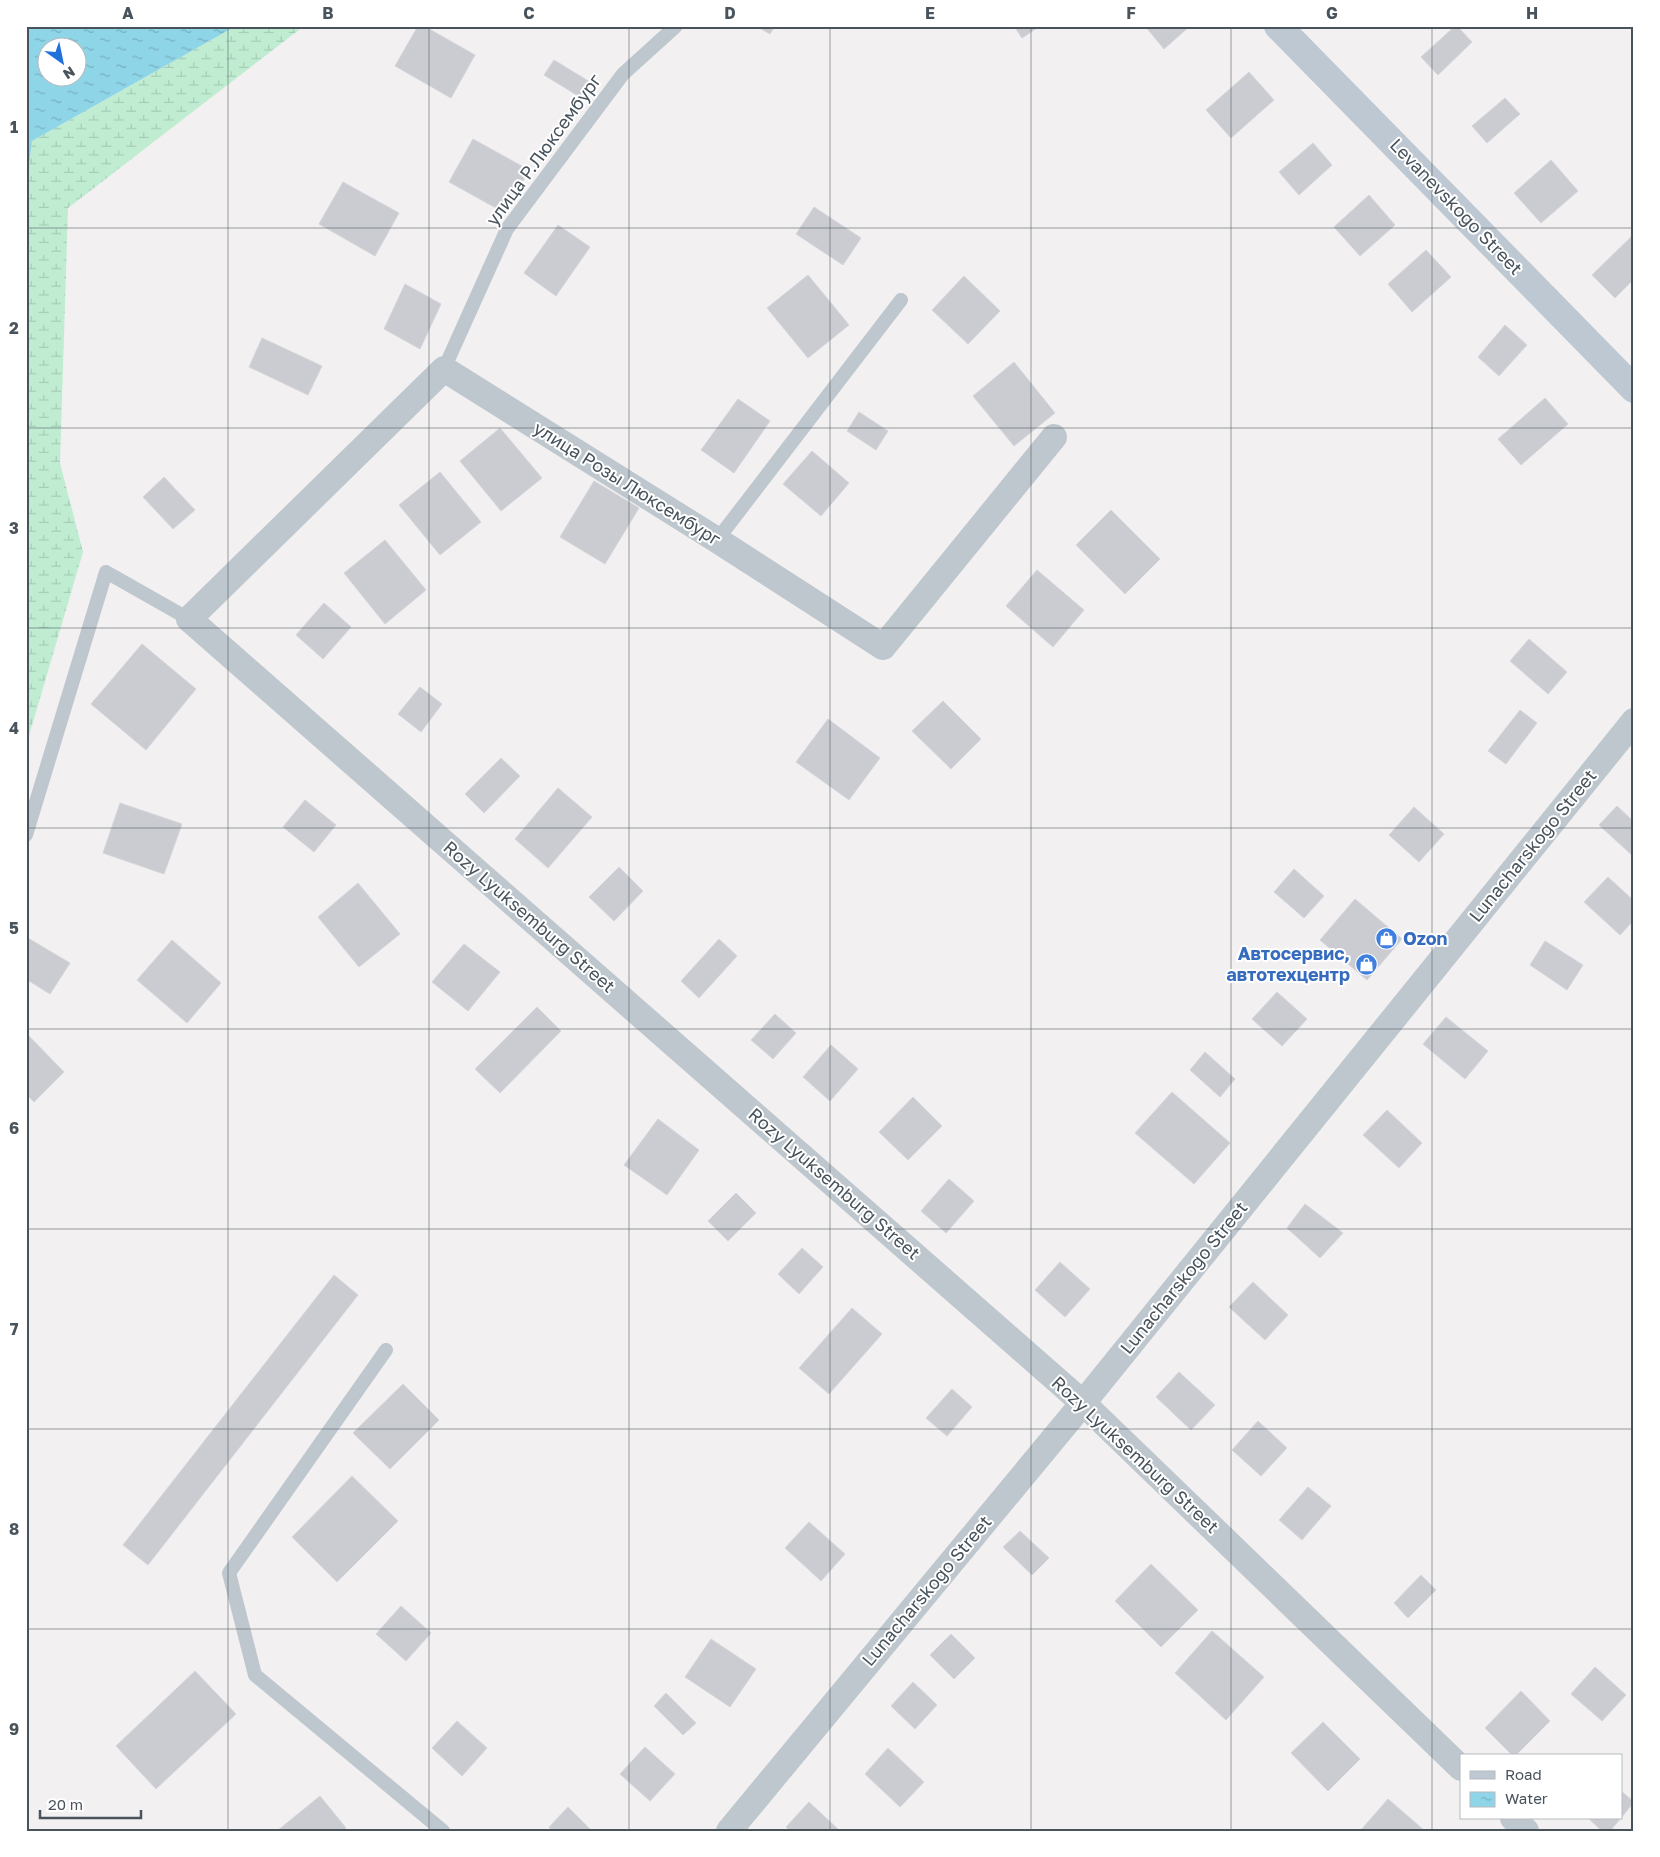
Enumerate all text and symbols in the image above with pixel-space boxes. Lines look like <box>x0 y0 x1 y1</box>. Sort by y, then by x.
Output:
text: A <box>122 3 134 23</box>
text: B <box>322 3 334 23</box>
text: C <box>523 3 535 23</box>
text: D <box>724 3 736 23</box>
text: E <box>925 3 935 23</box>
text: F <box>1126 3 1136 23</box>
text: G <box>1326 3 1338 23</box>
text: H <box>1526 3 1538 23</box>
north arrow <box>38 38 88 88</box>
text: N <box>60 63 78 83</box>
street label: улица Р.Люксембург <box>481 69 606 230</box>
text: 1 <box>10 117 18 137</box>
street label: Levanevskogo Street <box>1386 134 1527 279</box>
text: 2 <box>9 318 19 338</box>
street label: улица Розы Люксембург <box>530 416 725 550</box>
text: 3 <box>9 518 19 538</box>
text: 4 <box>9 718 19 738</box>
street label: Lunacharskogo Street <box>1464 765 1601 926</box>
street label: Rozy Lyuksemburg Street <box>439 836 620 997</box>
text: 5 <box>9 918 19 938</box>
shop icon: Ozon <box>1375 927 1399 951</box>
place label: Ozon <box>1403 927 1448 949</box>
place label: Автосервис, автотехцентр <box>1226 942 1350 985</box>
shop icon: Автосервис, автотехцентр <box>1354 952 1378 976</box>
street label: Rozy Lyuksemburg Street <box>744 1103 925 1264</box>
text: 6 <box>9 1118 19 1138</box>
street label: Lunacharskogo Street <box>1115 1197 1252 1358</box>
text: 7 <box>10 1319 19 1339</box>
street label: Rozy Lyuksemburg Street <box>1048 1371 1224 1537</box>
street label: Lunacharskogo Street <box>857 1511 996 1670</box>
text: 8 <box>9 1519 19 1539</box>
text: 9 <box>9 1719 19 1739</box>
legend <box>1460 1754 1622 1820</box>
text: Road <box>1505 1765 1542 1783</box>
scale bar <box>40 1787 141 1819</box>
text: Water <box>1505 1789 1548 1807</box>
text: 20 m <box>48 1795 83 1813</box>

